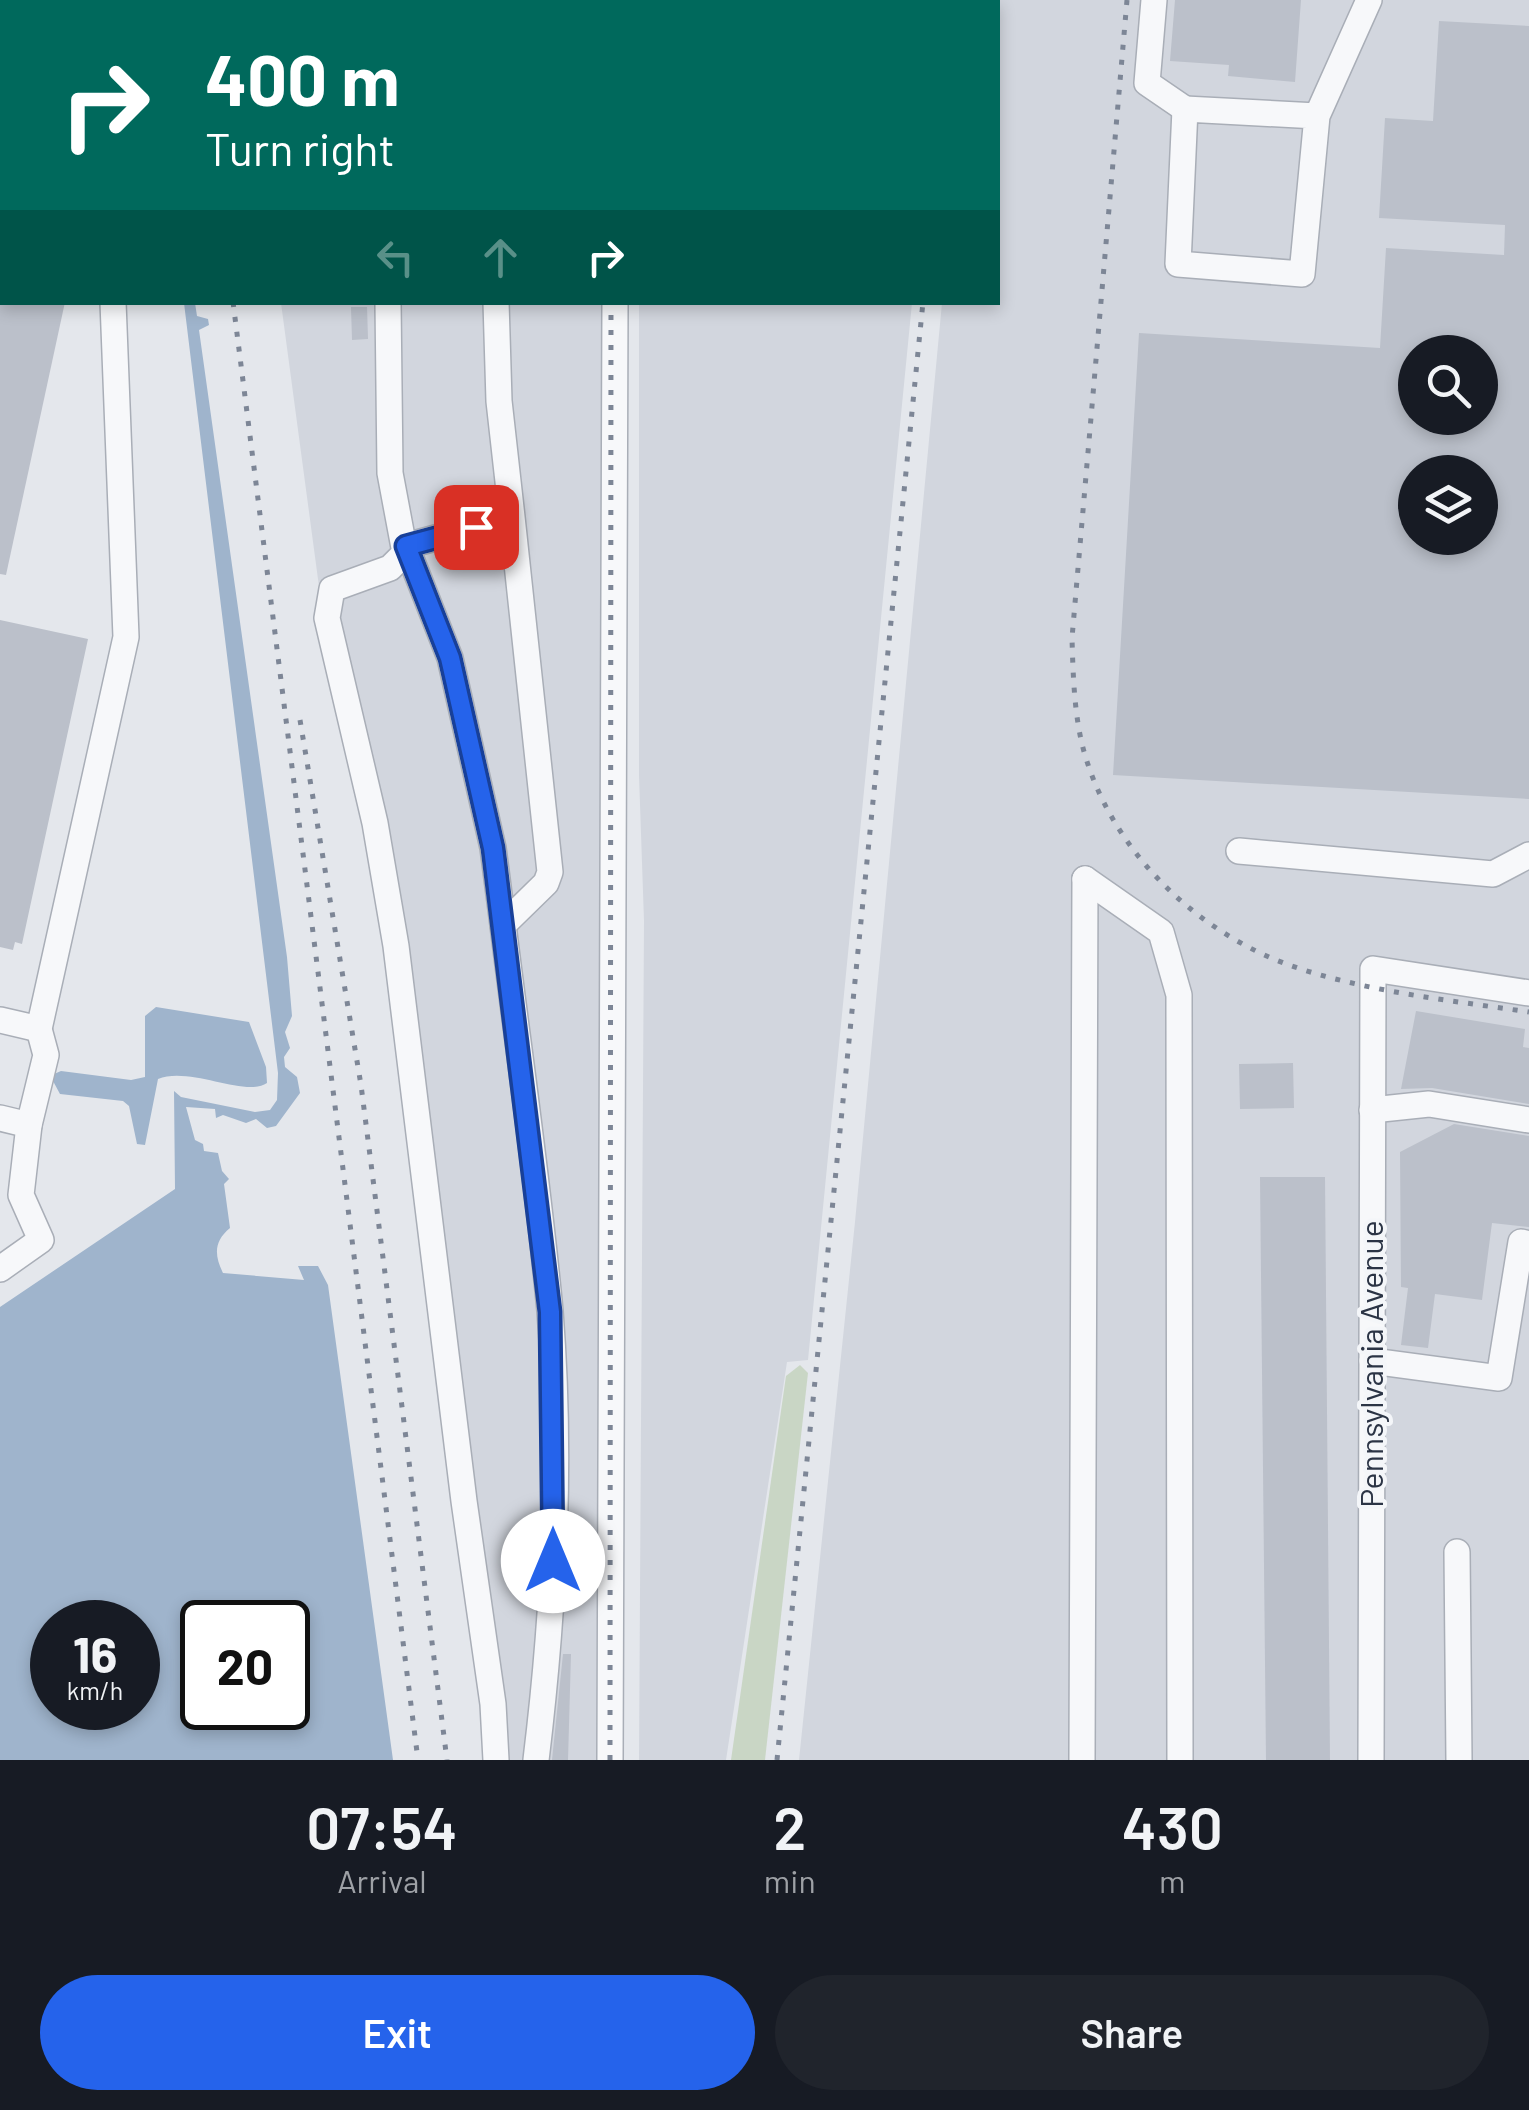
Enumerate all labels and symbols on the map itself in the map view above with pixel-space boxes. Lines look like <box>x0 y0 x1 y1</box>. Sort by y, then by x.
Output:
pin <box>434 485 519 570</box>
street label: Pennsylvania Avenue <box>1351 1220 1389 1508</box>
position arrow <box>501 1509 605 1613</box>
speed limit sign: 20 <box>180 1600 310 1730</box>

